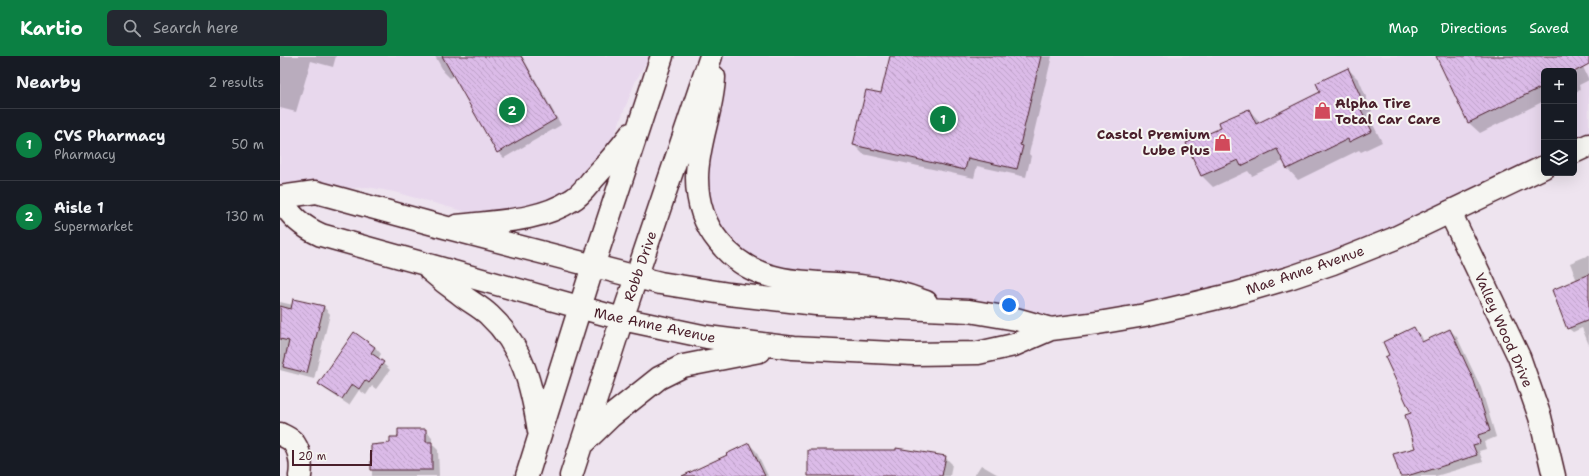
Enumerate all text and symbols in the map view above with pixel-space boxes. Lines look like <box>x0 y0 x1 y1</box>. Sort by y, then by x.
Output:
search box <box>107 10 387 46</box>
text: Kartio <box>20 16 83 41</box>
icon: search <box>121 17 143 39</box>
text: Search here <box>153 18 239 38</box>
text: Map <box>1389 19 1419 37</box>
text: Directions <box>1441 19 1507 37</box>
text: Saved <box>1529 19 1569 37</box>
map controls <box>1541 68 1577 176</box>
button: + <box>1541 68 1577 104</box>
text: Nearby <box>16 71 81 93</box>
text: 2 results <box>208 74 264 91</box>
place label: Alpha Tire Total Car Care <box>1335 94 1441 128</box>
pin: 2 <box>499 95 525 125</box>
shop icon: Alpha Tire Total Car Care <box>1312 101 1332 121</box>
pin: 1 <box>930 104 956 134</box>
button: − <box>1541 104 1577 140</box>
place label: Castol Premium Lube Plus <box>1097 125 1210 159</box>
text: CVS Pharmacy <box>54 126 165 146</box>
shop icon: Castol Premium Lube Plus <box>1213 132 1233 152</box>
text: 1 <box>26 136 32 153</box>
text: 50 m <box>231 136 264 153</box>
button: layers <box>1541 140 1577 176</box>
text: Pharmacy <box>54 146 116 163</box>
text: Aisle 1 <box>54 198 104 218</box>
text: 2 <box>24 208 34 225</box>
text: 130 m <box>226 208 264 225</box>
text: Supermarket <box>54 218 133 235</box>
street label: Robb Drive <box>620 228 660 304</box>
street label: Mae Anne Avenue <box>1243 241 1367 299</box>
street label: Valley Wood Drive <box>1471 270 1537 390</box>
your location <box>999 295 1019 315</box>
street label: Mae Anne Avenue <box>592 303 718 347</box>
scale bar <box>292 448 372 467</box>
text: 20 m <box>298 449 326 464</box>

